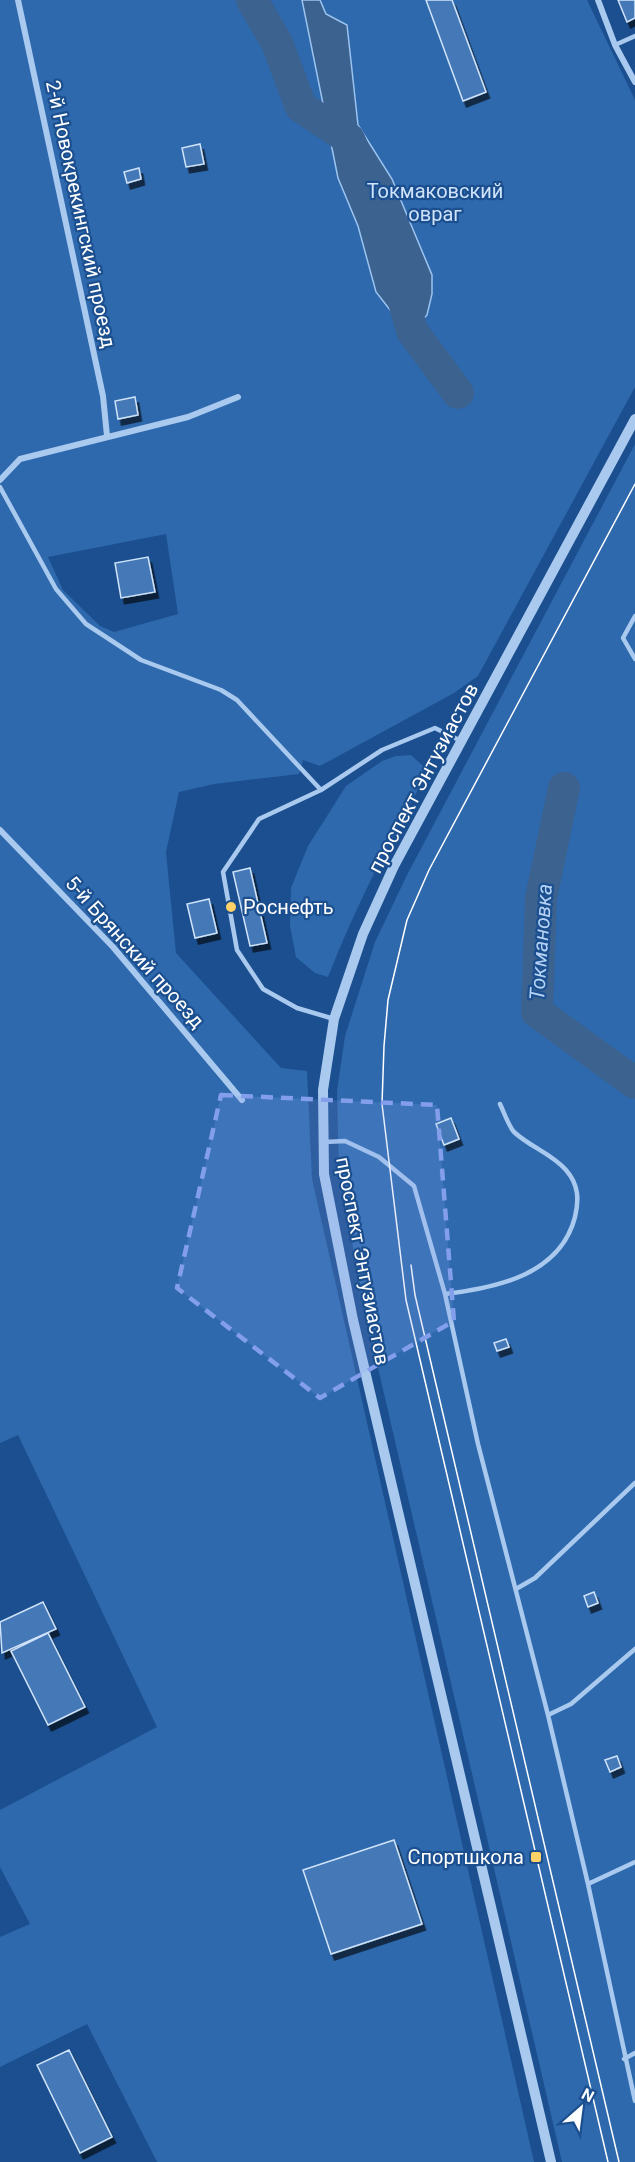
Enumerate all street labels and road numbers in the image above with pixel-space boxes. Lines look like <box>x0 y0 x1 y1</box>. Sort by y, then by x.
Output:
street label: 2-й Новокрекингский проезд <box>41 78 121 350</box>
street label: проспект Энтузиастов <box>363 679 483 877</box>
street label: 5-й Брянский проезд <box>61 871 209 1033</box>
street label: проспект Энтузиастов <box>331 1155 395 1367</box>

